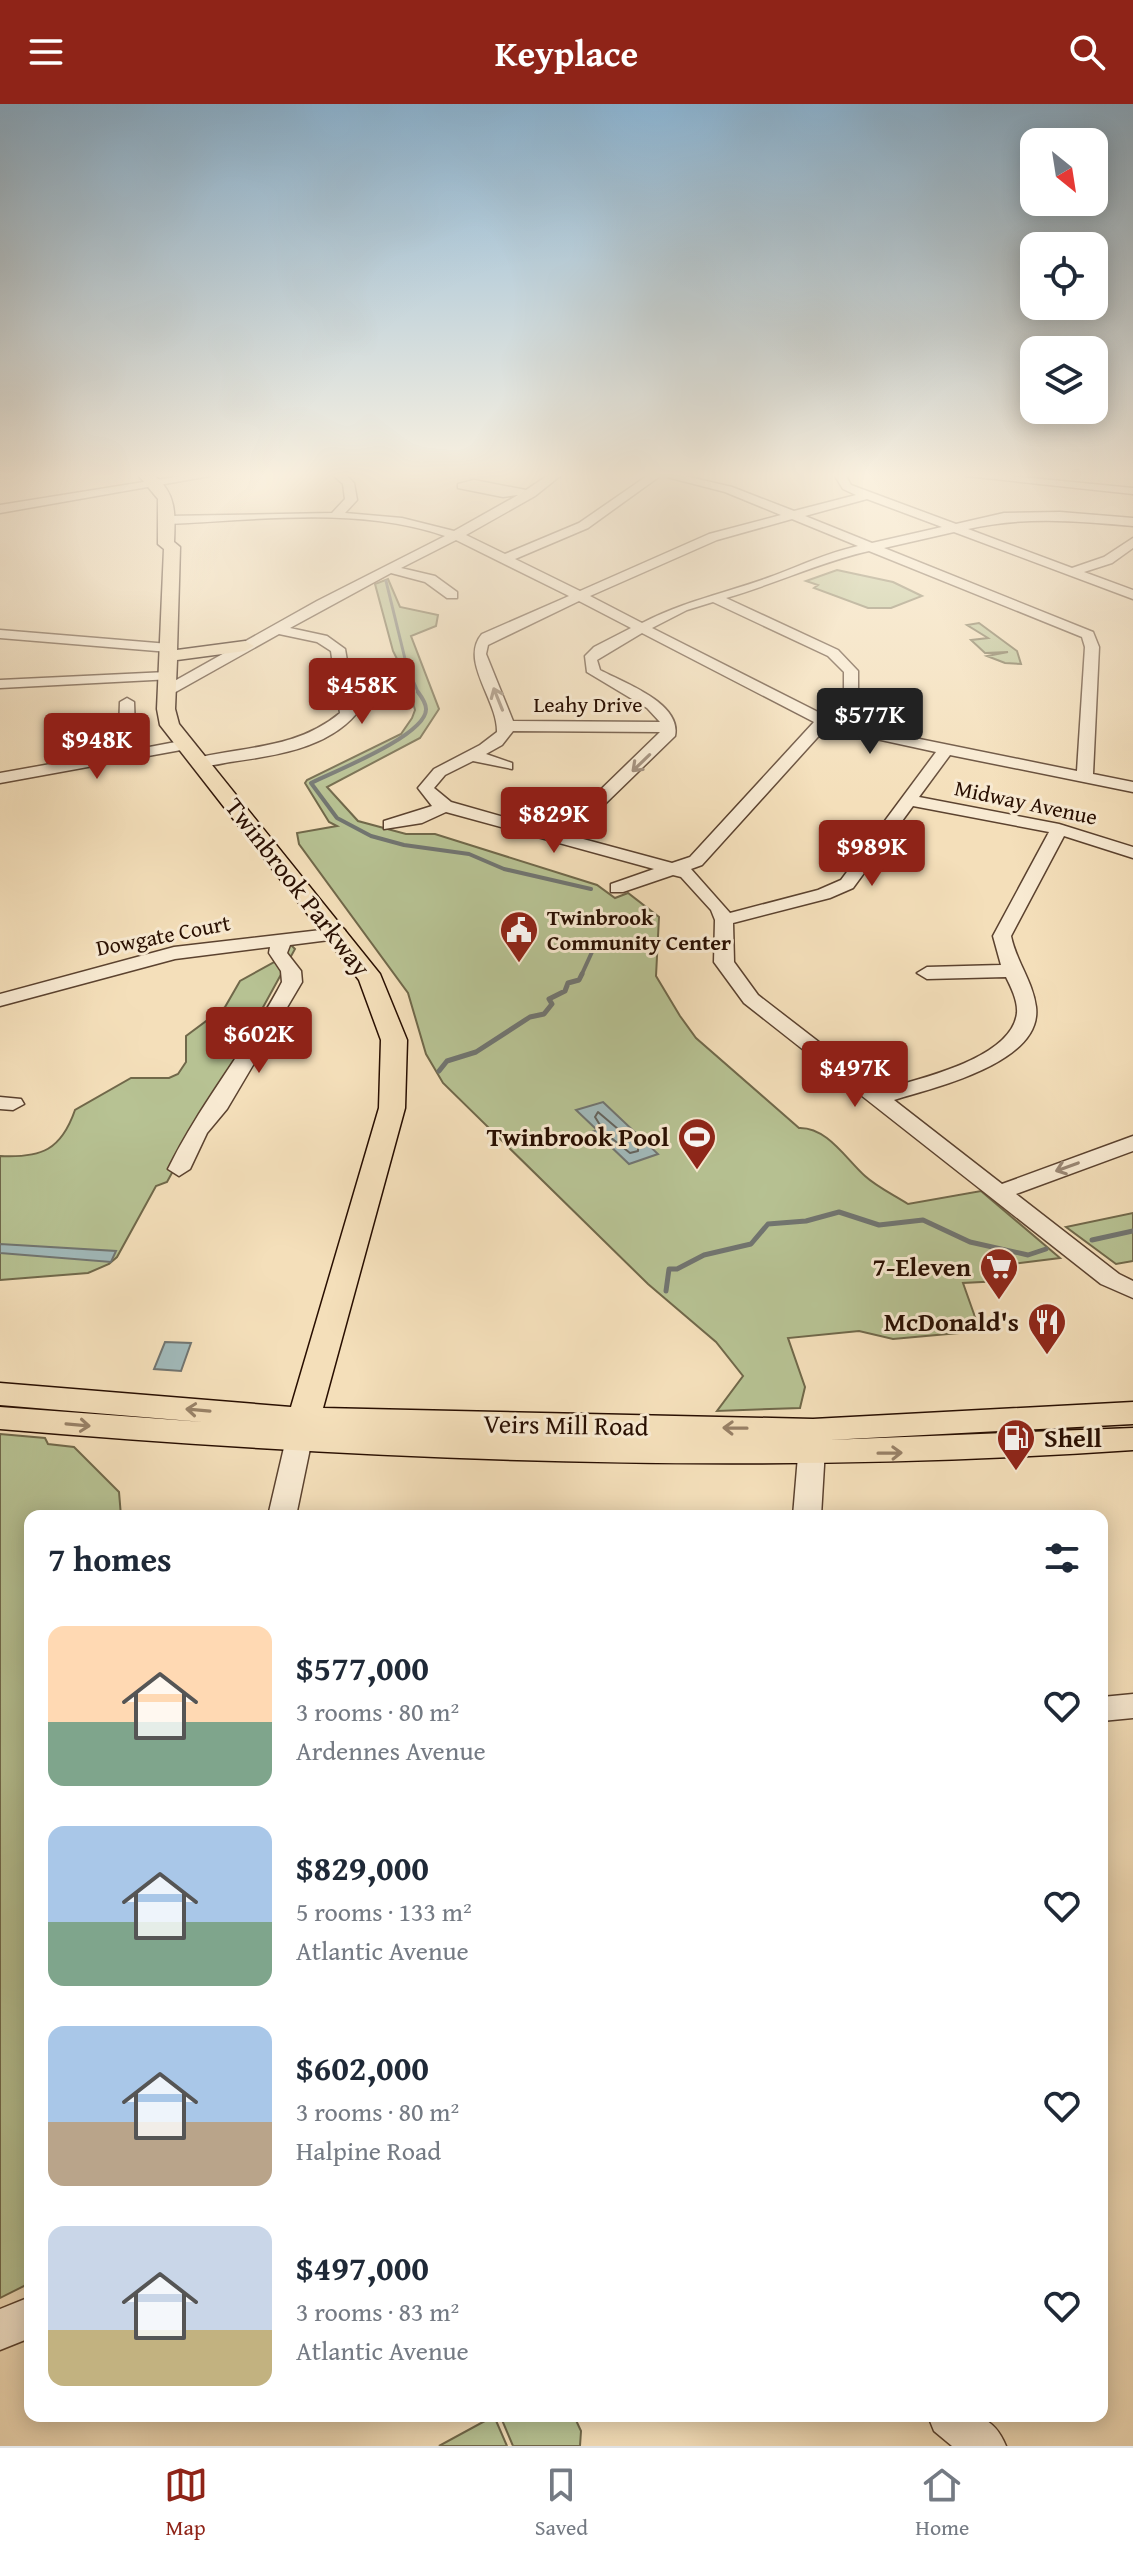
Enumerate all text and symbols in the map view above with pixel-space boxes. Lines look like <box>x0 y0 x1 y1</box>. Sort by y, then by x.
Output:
text: Keyplace <box>495 26 638 79</box>
icon: menu <box>24 30 68 74</box>
icon: search <box>1065 30 1109 74</box>
north arrow <box>1020 128 1108 216</box>
map controls <box>1020 128 1108 424</box>
button: locate <box>1020 232 1108 320</box>
button: layers <box>1020 336 1108 424</box>
pin: $458K <box>306 658 418 726</box>
text: $458K <box>327 664 397 703</box>
one-way arrow <box>489 687 504 712</box>
street label: Leahy Drive <box>534 688 642 720</box>
pin: $577K <box>814 688 926 756</box>
text: $577K <box>835 694 905 733</box>
pin: $948K <box>41 713 153 781</box>
text: $948K <box>62 719 132 758</box>
one-way arrow <box>632 753 651 772</box>
street label: Midway Avenue <box>952 771 1100 833</box>
pin: $829K <box>498 787 610 855</box>
street label: Twinbrook Parkway <box>216 789 381 984</box>
text: $829K <box>519 793 589 832</box>
pin: $989K <box>816 820 928 888</box>
text: $989K <box>837 826 907 865</box>
place label: Twinbrook Community Center <box>547 901 731 958</box>
street label: Dowgate Court <box>93 906 233 964</box>
public building icon: Twinbrook Community Center <box>498 909 540 964</box>
pin: $602K <box>203 1007 315 1075</box>
text: $602K <box>224 1013 294 1052</box>
pin: $497K <box>799 1041 911 1109</box>
text: $497K <box>820 1047 890 1086</box>
sports icon: Twinbrook Pool <box>676 1116 718 1171</box>
place label: Twinbrook Pool <box>487 1117 669 1156</box>
one-way arrow <box>1055 1161 1080 1175</box>
supermarket icon: 7-Eleven <box>978 1246 1020 1301</box>
place label: 7-Eleven <box>873 1247 972 1286</box>
restaurant icon: McDonald's <box>1026 1301 1068 1356</box>
place label: McDonald's <box>884 1302 1019 1341</box>
one-way arrow <box>185 1402 212 1417</box>
street label: Veirs Mill Road <box>483 1404 649 1445</box>
fuel station icon: Shell <box>995 1417 1037 1472</box>
one-way arrow <box>64 1418 91 1433</box>
place label: Shell <box>1044 1418 1102 1457</box>
one-way arrow <box>722 1421 749 1436</box>
one-way arrow <box>876 1445 903 1460</box>
text: 7 homes <box>48 1534 172 1583</box>
icon: filters <box>1040 1536 1084 1580</box>
text: $577,000 <box>296 1643 429 1692</box>
icon: home <box>112 1658 208 1754</box>
icon: heart <box>1040 1684 1084 1728</box>
text: 3 rooms · 80 m² <box>296 1692 459 1731</box>
text: Ardennes Avenue <box>296 1731 486 1770</box>
text: $829,000 <box>296 1843 429 1892</box>
icon: home <box>112 1858 208 1954</box>
icon: heart <box>1040 1884 1084 1928</box>
text: 5 rooms · 133 m² <box>296 1892 472 1931</box>
text: Atlantic Avenue <box>296 1931 469 1970</box>
text: $602,000 <box>296 2043 429 2092</box>
icon: home <box>112 2058 208 2154</box>
icon: heart <box>1040 2084 1084 2128</box>
text: 3 rooms · 80 m² <box>296 2092 459 2131</box>
text: Halpine Road <box>296 2131 441 2170</box>
text: $497,000 <box>296 2243 429 2292</box>
icon: home <box>112 2258 208 2354</box>
icon: heart <box>1040 2284 1084 2328</box>
text: 3 rooms · 83 m² <box>296 2292 459 2331</box>
text: Atlantic Avenue <box>296 2331 469 2370</box>
tab: Map <box>164 2463 208 2543</box>
tab: Saved <box>535 2463 588 2543</box>
tab: Home <box>915 2463 969 2543</box>

